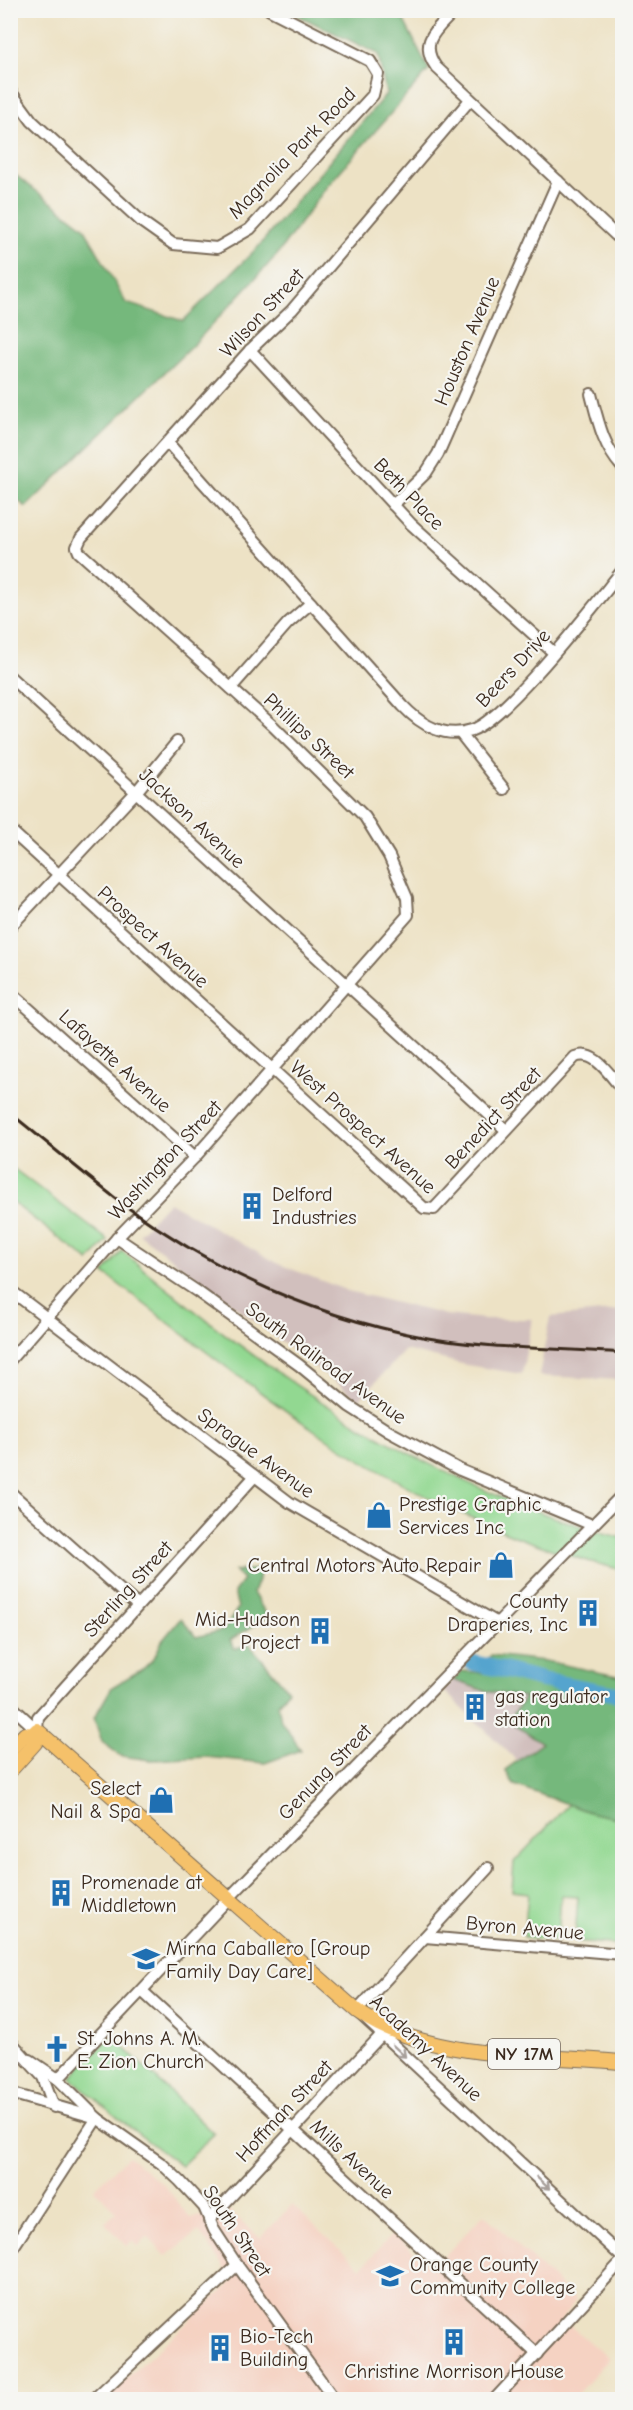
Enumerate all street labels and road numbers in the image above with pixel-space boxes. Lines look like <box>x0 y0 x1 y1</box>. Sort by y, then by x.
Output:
street label: Magnolia Park Road <box>223 83 361 223</box>
street label: Wilson Street <box>215 263 310 362</box>
street label: Houston Avenue <box>429 273 505 409</box>
street label: Beth Place <box>369 453 449 535</box>
street label: Beers Drive <box>471 624 555 712</box>
street label: Phillips Street <box>259 688 360 785</box>
street label: Jackson Avenue <box>134 763 250 873</box>
street label: Prospect Avenue <box>93 881 213 993</box>
street label: Lafayette Avenue <box>54 1005 176 1117</box>
street label: West Prospect Avenue <box>285 1056 441 1198</box>
street label: Benedict Street <box>440 1061 547 1174</box>
street label: Washington Street <box>104 1095 227 1225</box>
street label: South Railroad Avenue <box>241 1297 411 1429</box>
street label: Sprague Avenue <box>193 1403 319 1503</box>
street label: Sterling Street <box>79 1535 178 1642</box>
street label: Genung Street <box>274 1718 377 1825</box>
street label: Byron Avenue <box>465 1911 585 1945</box>
street label: Academy Avenue <box>365 1990 487 2106</box>
road number: NY 17M <box>488 2039 560 2069</box>
street label: Hoffman Street <box>231 2054 338 2167</box>
street label: Mills Avenue <box>305 2114 399 2204</box>
street label: South Street <box>198 2181 277 2282</box>

